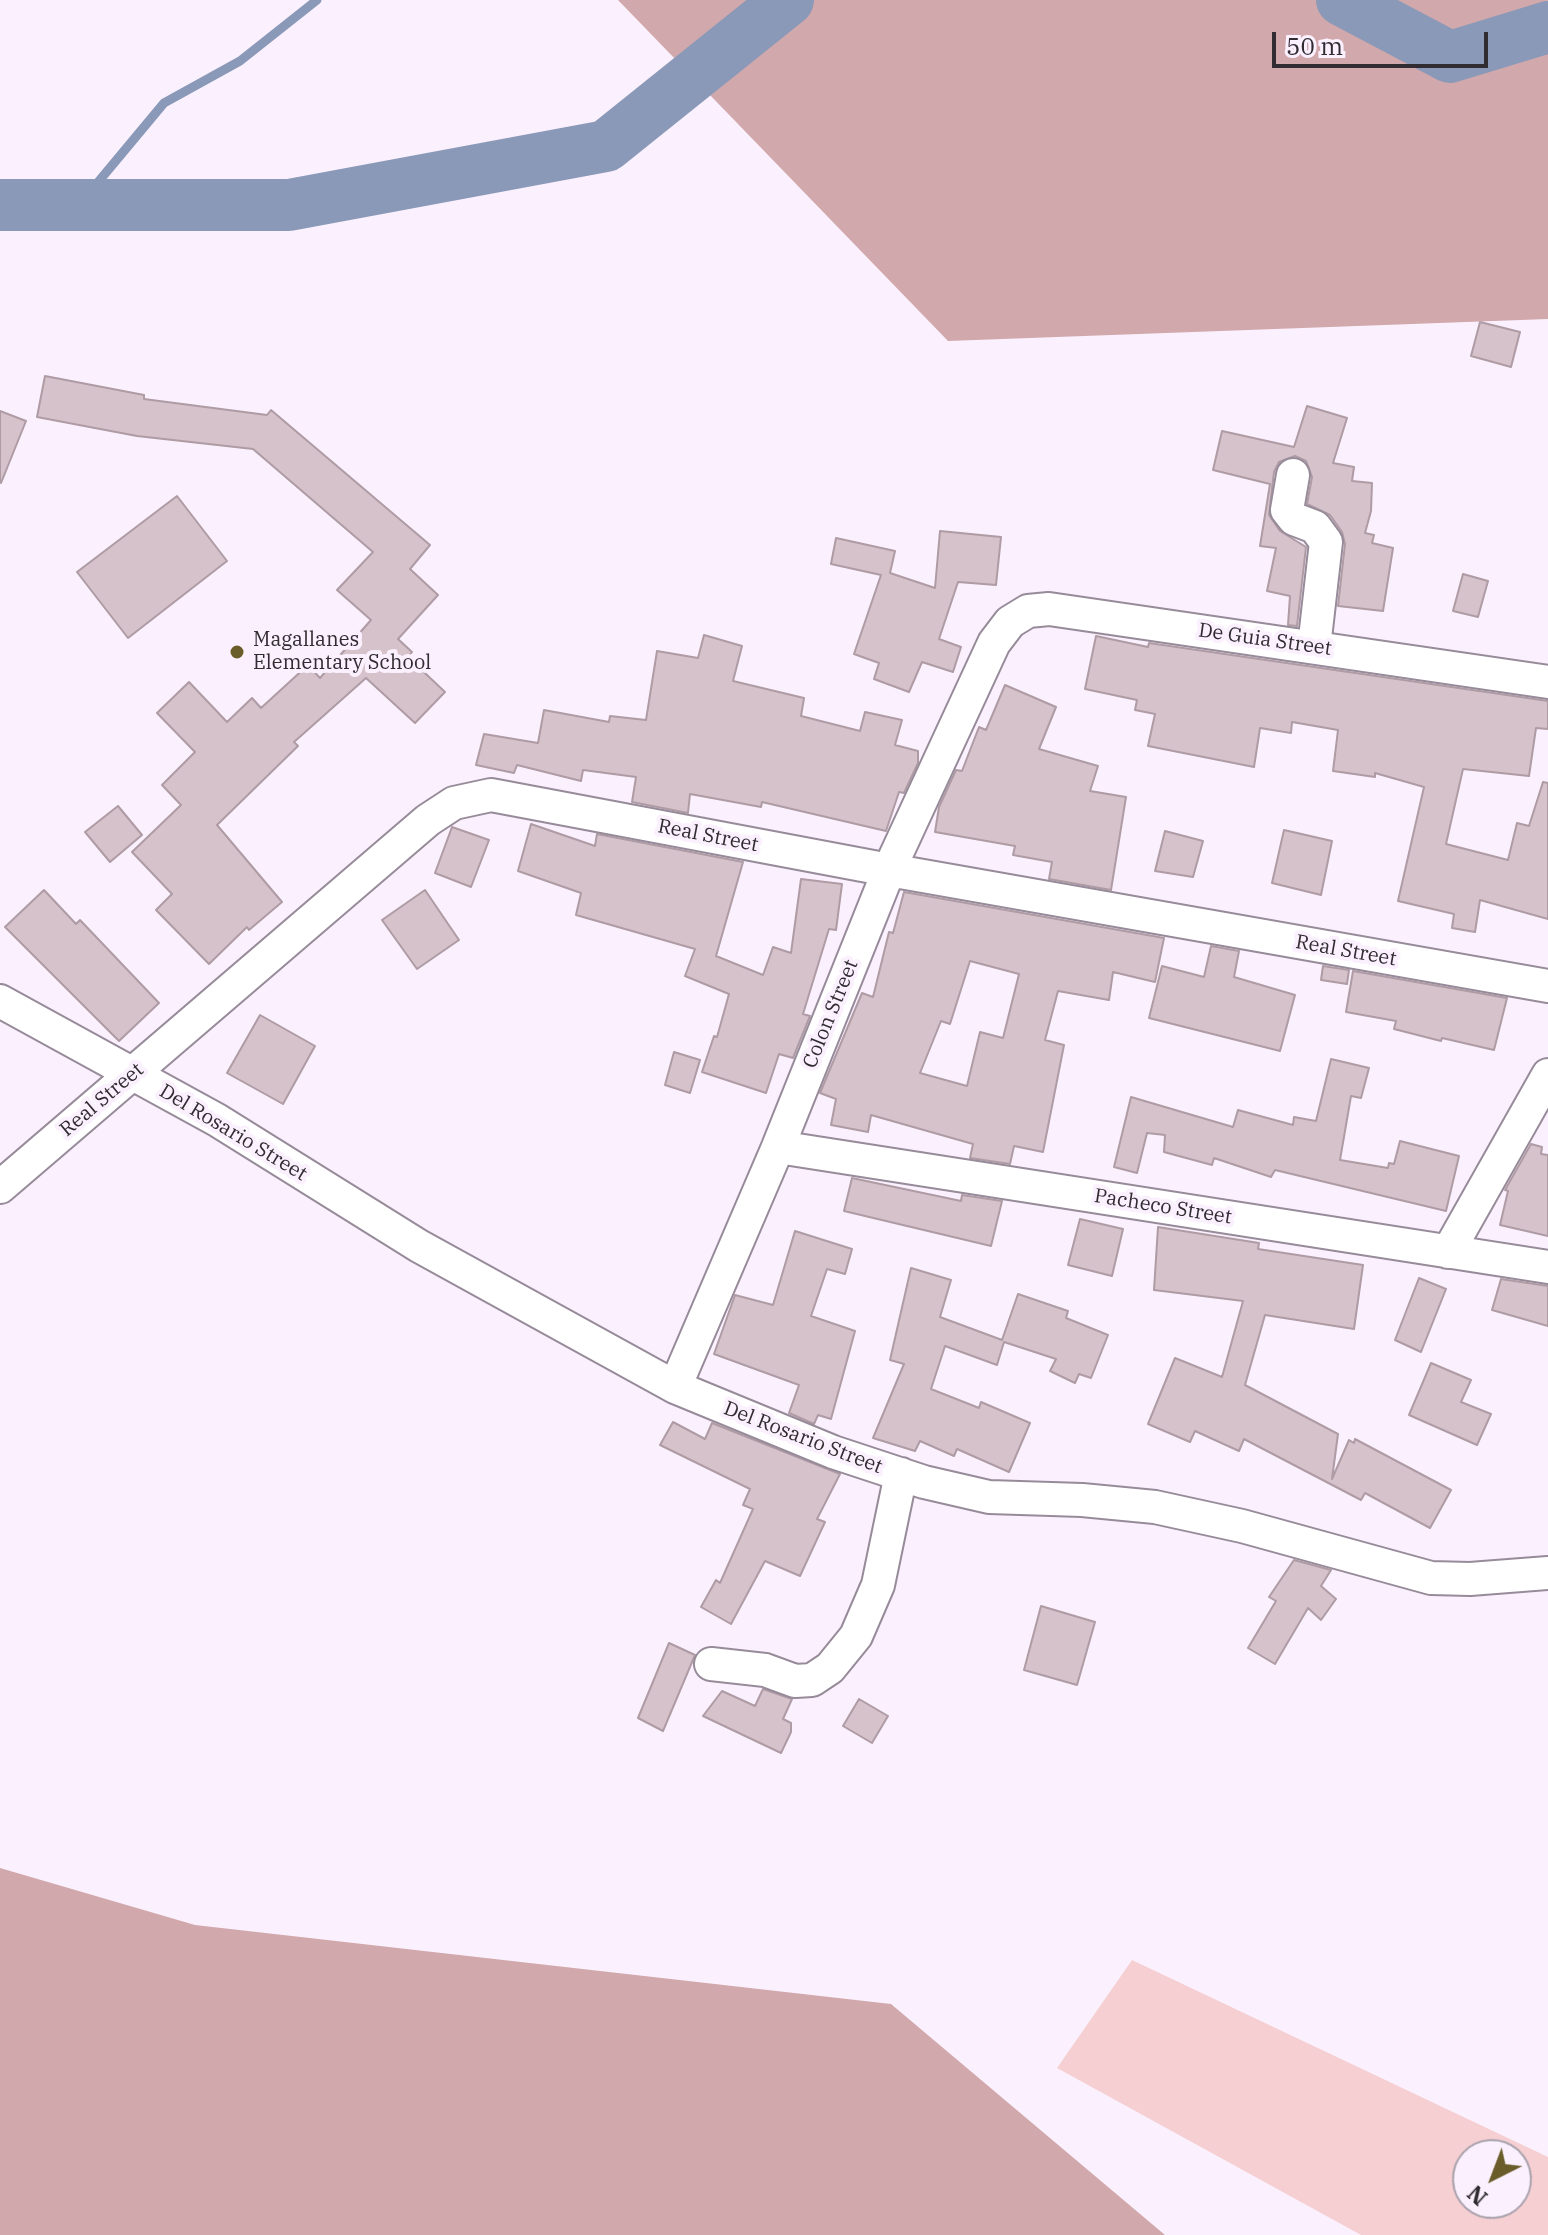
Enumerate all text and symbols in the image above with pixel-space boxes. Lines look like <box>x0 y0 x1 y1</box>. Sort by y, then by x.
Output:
scale bar <box>1276 16 1492 66</box>
text: 50 m <box>1286 30 1343 62</box>
street label: De Guia Street <box>1197 619 1333 661</box>
place label: Magallanes Elementary School <box>253 628 431 675</box>
marker: Magallanes Elementary School <box>228 643 246 661</box>
street label: Real Street <box>656 815 760 857</box>
street label: Real Street <box>1294 930 1398 972</box>
street label: Colon Street <box>798 956 864 1072</box>
street label: Real Street <box>55 1058 149 1142</box>
street label: Del Rosario Street <box>155 1079 311 1187</box>
street label: Pacheco Street <box>1093 1184 1233 1230</box>
street label: Del Rosario Street <box>720 1397 886 1479</box>
north arrow <box>1452 2139 1532 2219</box>
text: N <box>1461 2179 1493 2212</box>

